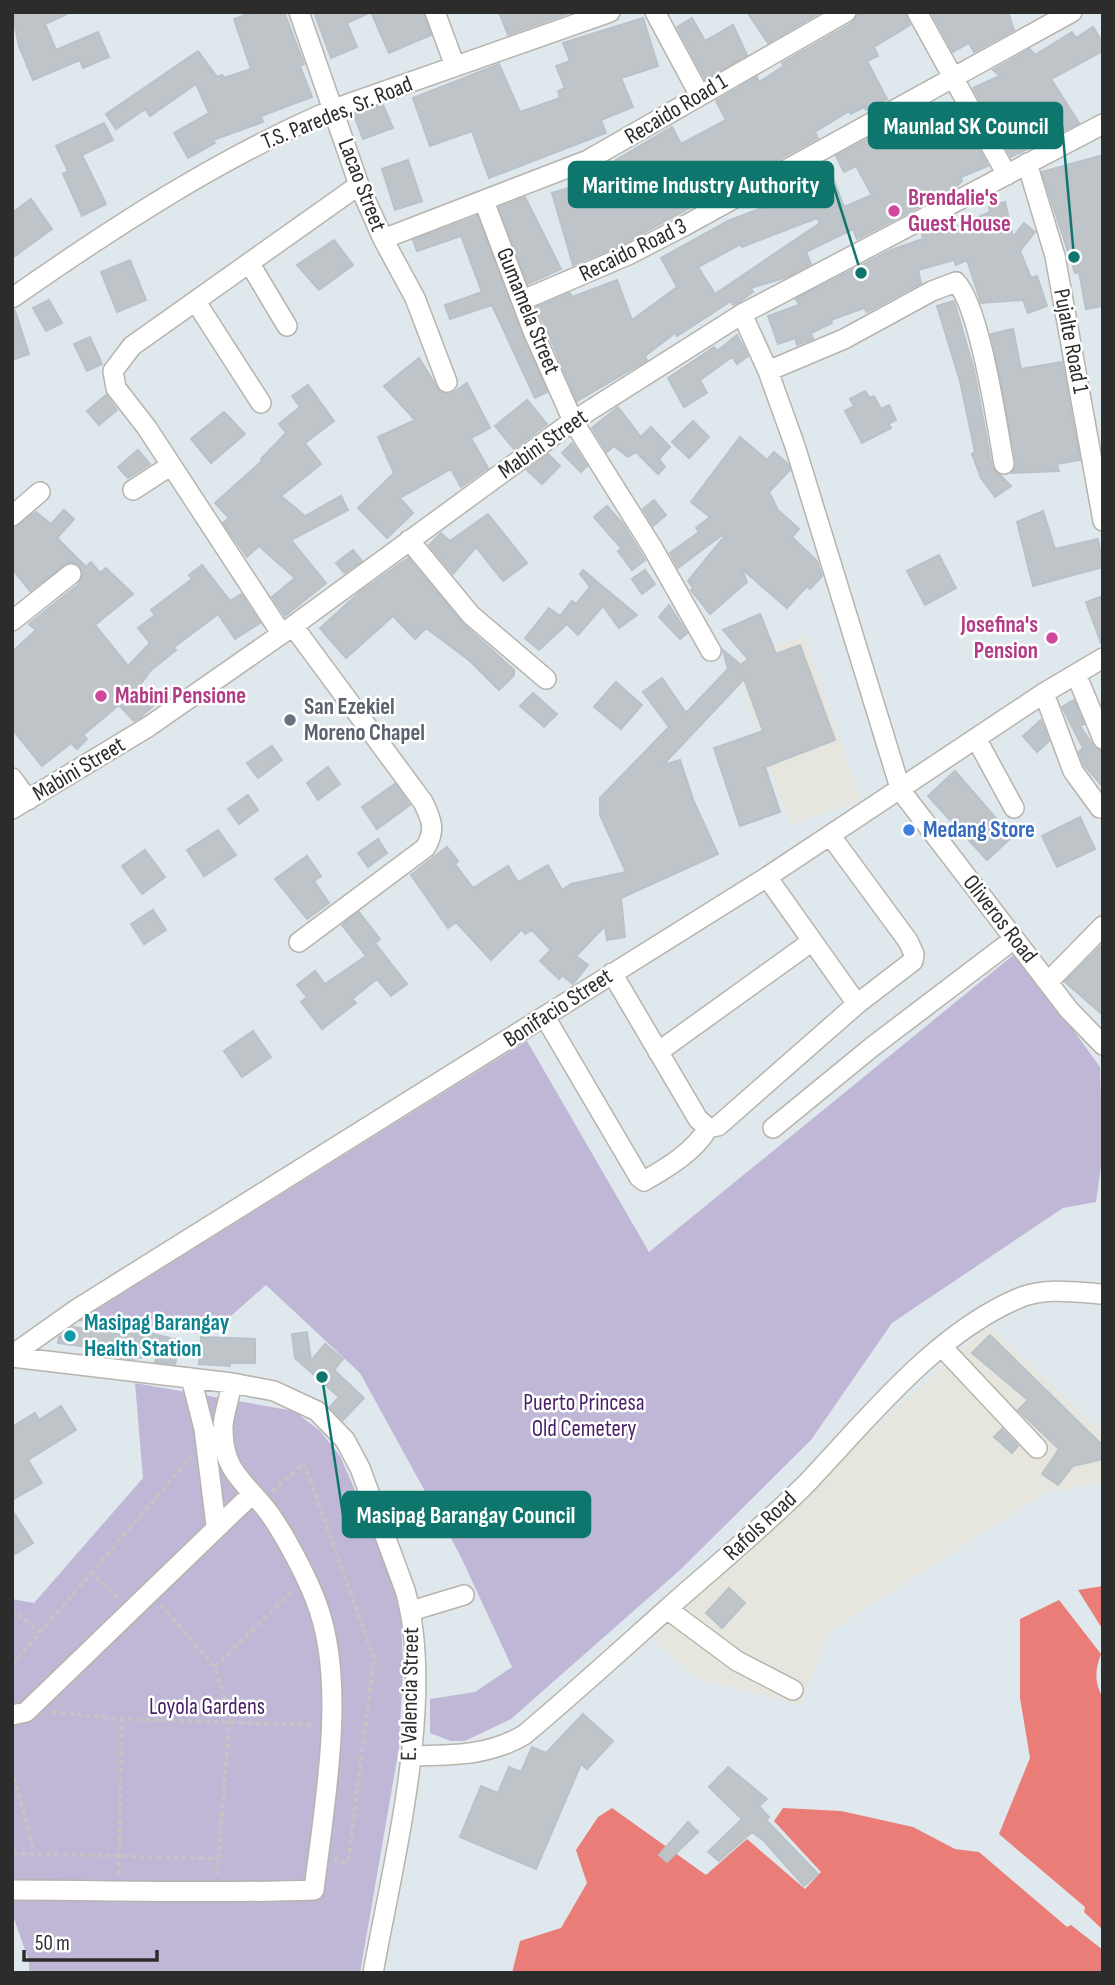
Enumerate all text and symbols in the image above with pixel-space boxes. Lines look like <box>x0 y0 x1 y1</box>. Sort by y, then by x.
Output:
street label: Recaido Road 1 <box>620 68 732 150</box>
street label: T.S. Paredes, Sr. Road <box>258 70 416 156</box>
callout: Maunlad SK Council <box>869 103 1062 148</box>
text: Maunlad SK Council <box>883 112 1049 141</box>
street label: Lacao Street <box>332 135 392 235</box>
callout: Maritime Industry Authority <box>569 162 833 207</box>
text: Maritime Industry Authority <box>583 171 819 200</box>
place label: Brendalie's Guest House <box>908 184 1011 238</box>
marker: Brendalie's Guest House <box>886 203 902 219</box>
street label: Recaido Road 3 <box>575 212 691 288</box>
street label: Gumamela Street <box>490 244 566 378</box>
street label: Pujalte Road 1 <box>1047 286 1095 396</box>
street label: Mabini Street <box>493 403 593 485</box>
place label: Josefina's Pension <box>960 611 1038 665</box>
marker: Josefina's Pension <box>1044 630 1060 646</box>
place label: Mabini Pensione <box>115 682 246 710</box>
marker: Mabini Pensione <box>93 688 109 704</box>
place label: San Ezekiel Moreno Chapel <box>304 693 425 747</box>
marker: San Ezekiel Moreno Chapel <box>282 712 298 728</box>
street label: Mabini Street <box>28 731 130 807</box>
place label: Medang Store <box>923 816 1035 844</box>
marker: Medang Store <box>901 822 917 838</box>
street label: Oliveros Road <box>957 869 1043 969</box>
street label: Bonifacio Street <box>498 962 618 1054</box>
place label: Masipag Barangay Health Station <box>84 1309 230 1363</box>
marker: Masipag Barangay Health Station <box>62 1328 78 1344</box>
park label: Puerto Princesa Old Cemetery <box>523 1389 645 1443</box>
street label: Rafols Road <box>718 1485 802 1567</box>
callout: Masipag Barangay Council <box>343 1492 590 1537</box>
text: Masipag Barangay Council <box>357 1501 575 1530</box>
street label: E. Valencia Street <box>395 1627 425 1761</box>
park label: Loyola Gardens <box>149 1693 265 1721</box>
scale bar <box>24 1918 158 1962</box>
text: 50 m <box>35 1931 70 1956</box>

